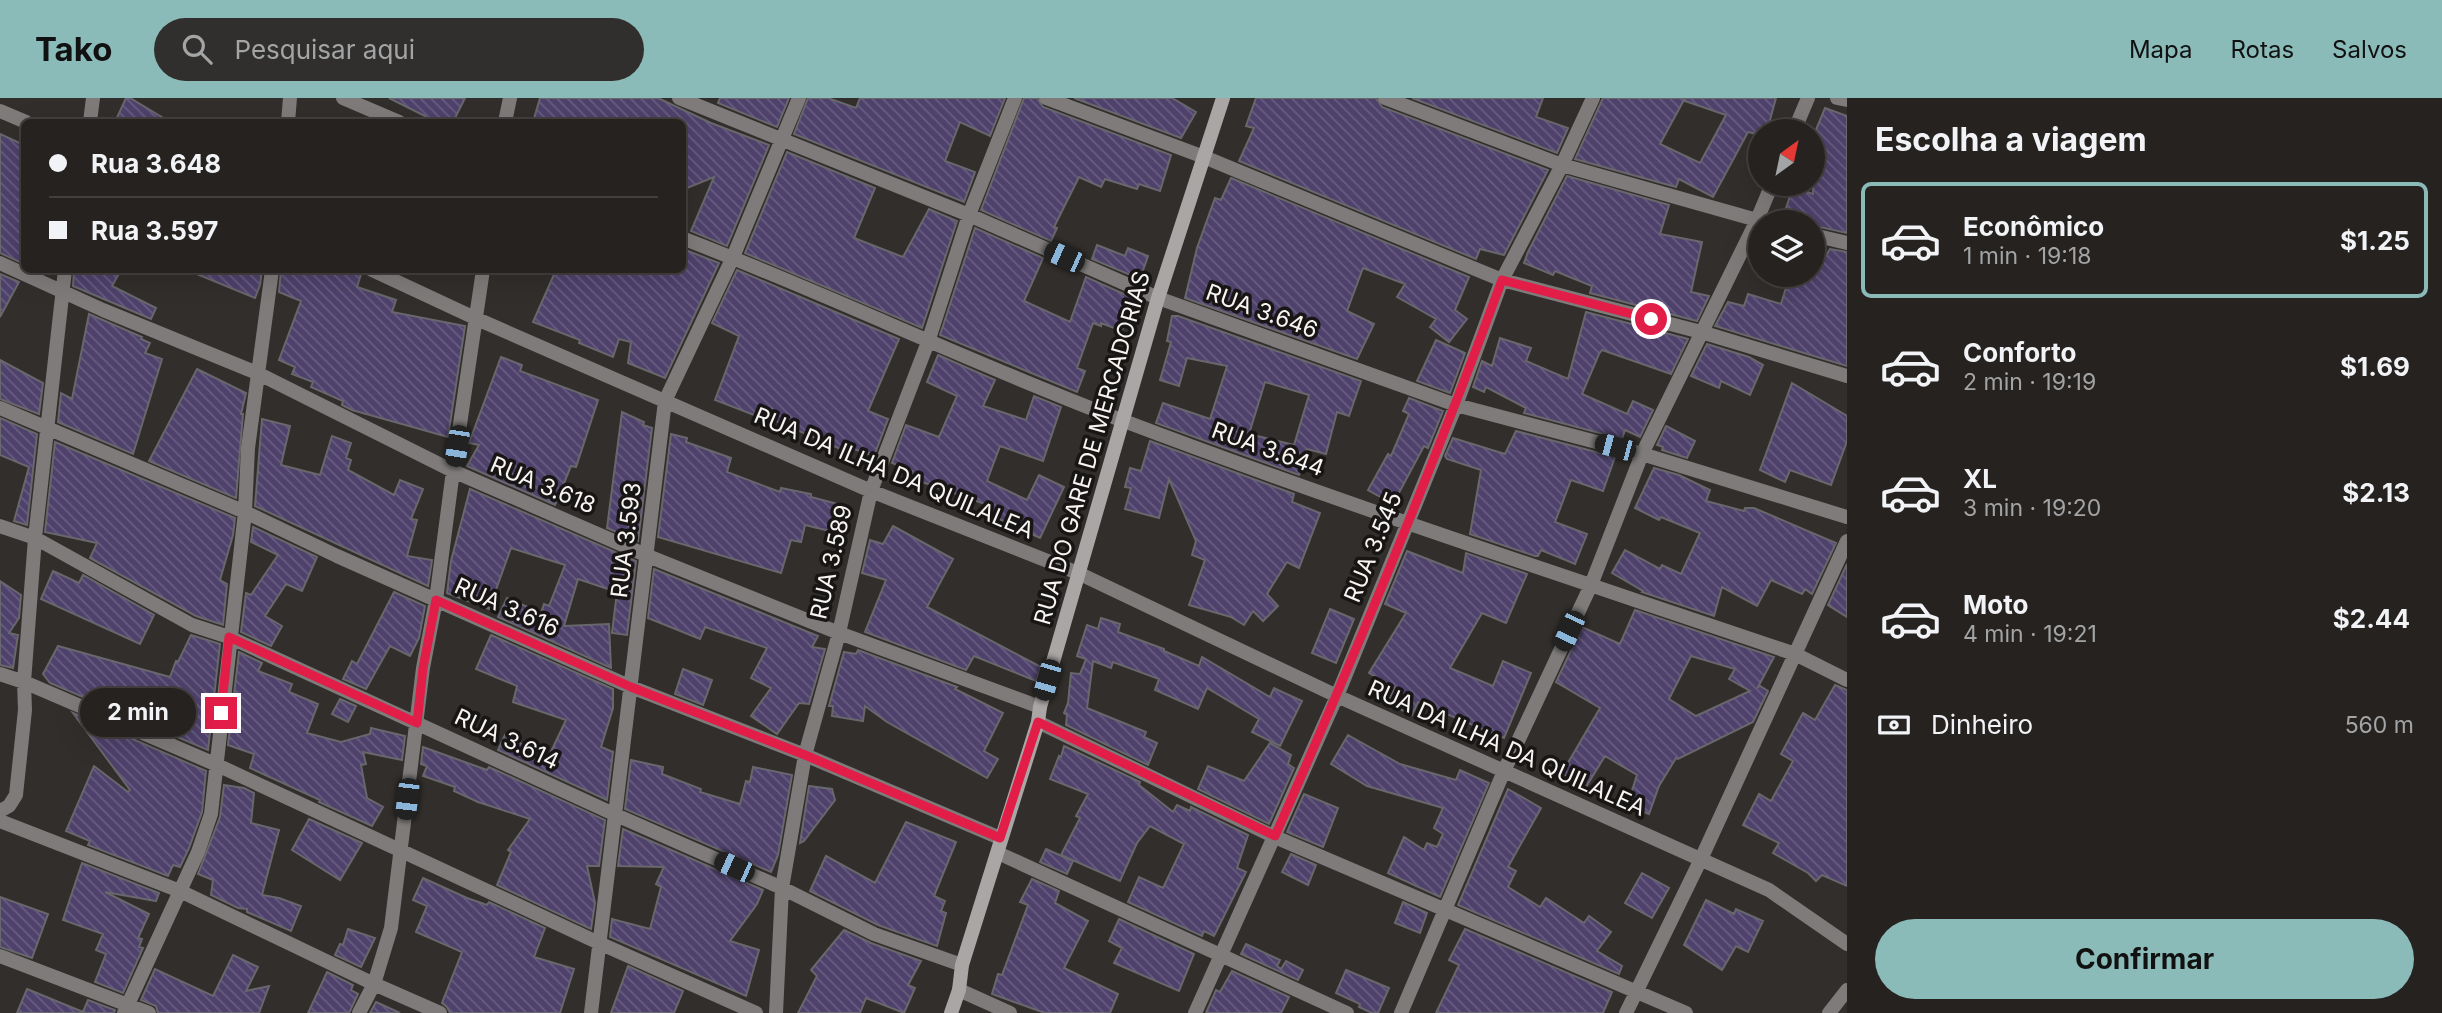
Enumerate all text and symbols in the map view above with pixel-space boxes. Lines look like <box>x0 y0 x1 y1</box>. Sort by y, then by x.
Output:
search box <box>154 18 644 81</box>
text: Tako <box>35 29 112 69</box>
icon: search <box>178 30 216 68</box>
text: Pesquisar aqui <box>234 34 415 65</box>
text: Mapa <box>2129 35 2193 64</box>
text: Rotas <box>2231 35 2294 64</box>
text: Salvos <box>2332 35 2407 64</box>
north arrow <box>1748 119 1825 196</box>
map controls <box>1748 119 1825 287</box>
text: Escolha a viagem <box>1875 120 2147 159</box>
text: Rua 3.648 <box>91 148 221 179</box>
icon: car <box>1879 209 1942 272</box>
button: layers <box>1748 210 1825 287</box>
text: Econômico <box>1963 211 2104 242</box>
text: Rua 3.597 <box>91 215 218 246</box>
text: $1.25 <box>2340 225 2410 256</box>
car <box>1041 239 1088 275</box>
text: 1 min · 19:18 <box>1963 242 2092 270</box>
street label: RUA DO GARE DE MERCADORIAS <box>1028 268 1156 628</box>
street label: RUA 3.646 <box>1202 278 1322 344</box>
route start <box>1635 303 1667 335</box>
icon: car <box>1879 335 1942 398</box>
text: Conforto <box>1963 337 2076 368</box>
text: $1.69 <box>2340 351 2410 382</box>
text: 2 min · 19:19 <box>1963 368 2096 396</box>
street label: RUA DA ILHA DA QUILALEA <box>750 401 1038 545</box>
street label: RUA 3.644 <box>1208 416 1328 482</box>
car <box>444 424 471 468</box>
car <box>1592 431 1639 463</box>
street label: RUA 3.618 <box>486 450 600 520</box>
icon: car <box>1879 461 1942 524</box>
text: XL <box>1963 463 1997 494</box>
text: $2.13 <box>2342 477 2410 508</box>
street label: RUA 3.593 <box>605 481 647 599</box>
street label: RUA 3.545 <box>1338 488 1408 606</box>
text: 3 min · 19:20 <box>1963 494 2101 522</box>
street label: RUA 3.589 <box>804 502 858 622</box>
street label: RUA 3.616 <box>450 572 564 642</box>
icon: car <box>1879 587 1942 650</box>
text: Moto <box>1963 589 2028 620</box>
text: $2.44 <box>2333 603 2410 634</box>
car <box>1551 608 1588 654</box>
text: 4 min · 19:21 <box>1963 620 2097 648</box>
car <box>1032 657 1063 703</box>
street label: RUA DA ILHA DA QUILALEA <box>1364 674 1650 822</box>
callout: 2 min <box>81 688 196 738</box>
route end <box>205 697 237 729</box>
text: 2 min <box>107 698 169 726</box>
street label: RUA 3.614 <box>450 703 564 775</box>
icon: cash <box>1875 706 1913 744</box>
text: Dinheiro <box>1931 709 2033 740</box>
text: 560 m <box>2345 711 2414 739</box>
car <box>395 777 420 821</box>
car <box>711 849 758 885</box>
button: Confirmar <box>1875 919 2414 999</box>

